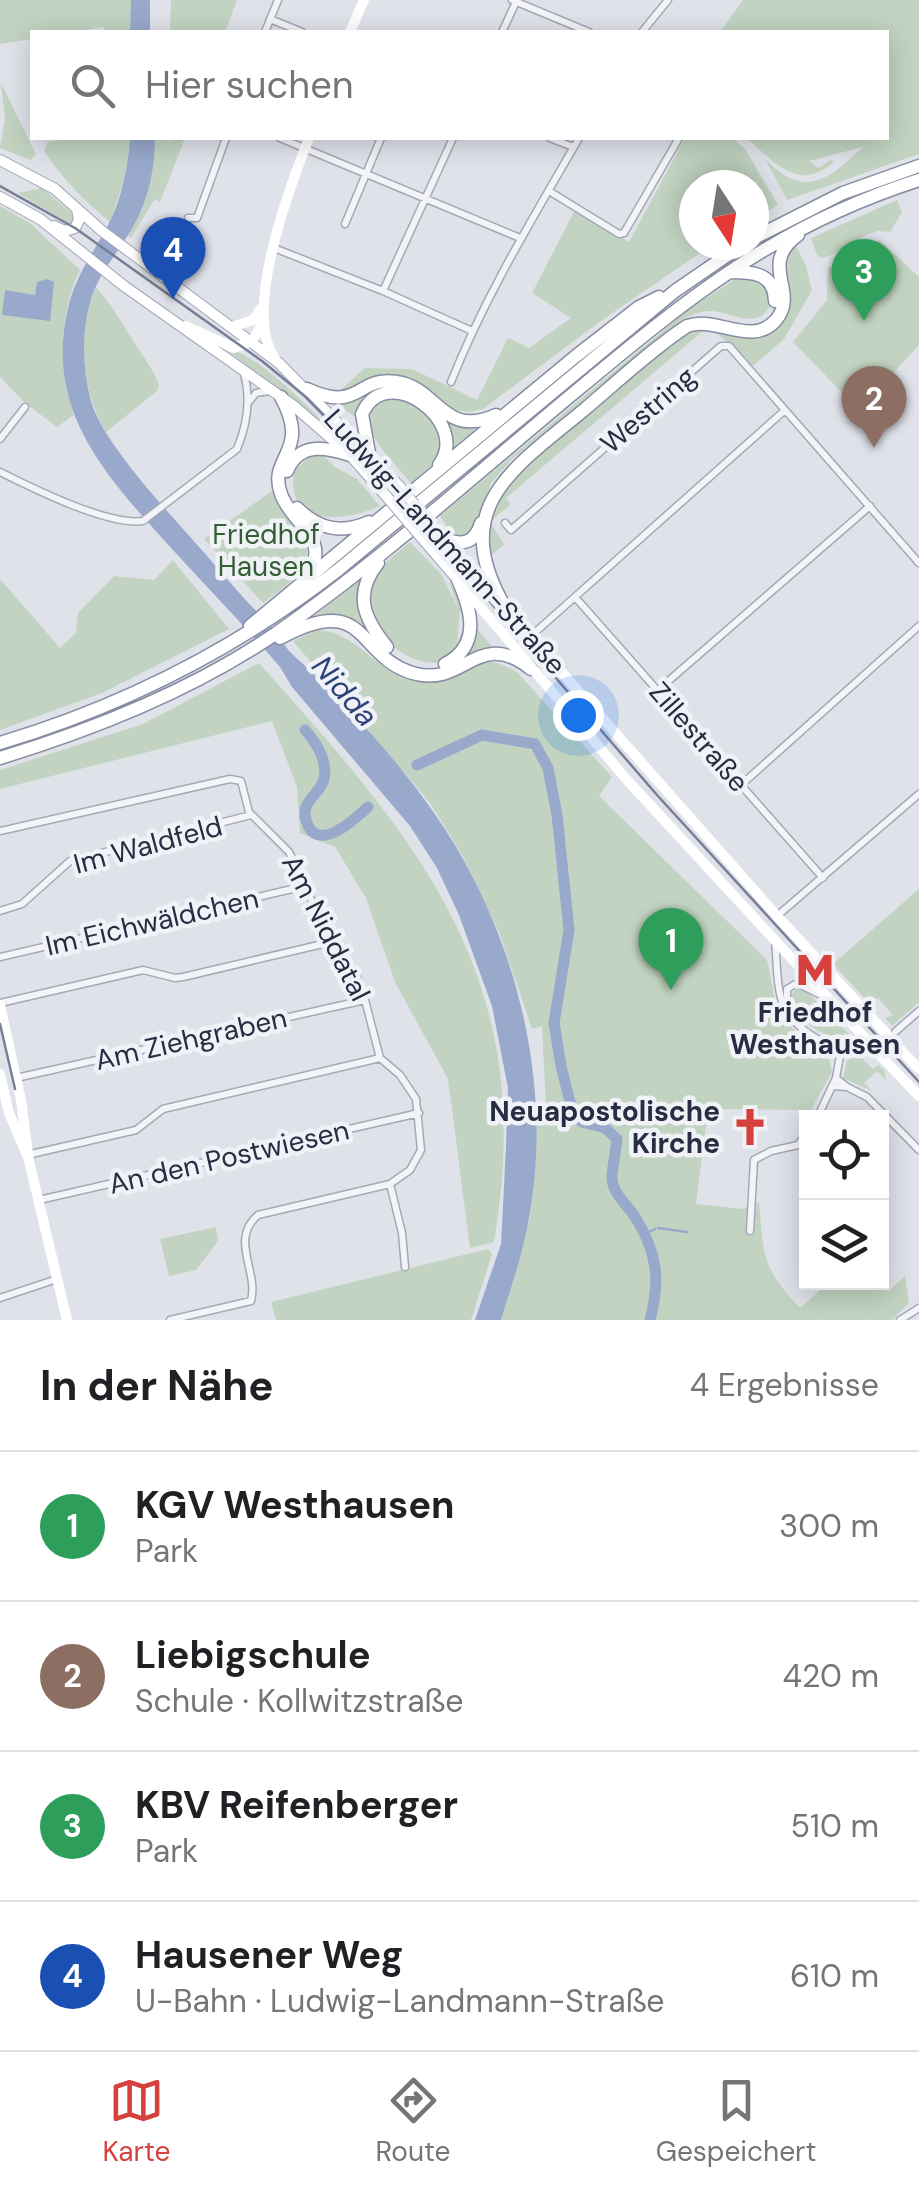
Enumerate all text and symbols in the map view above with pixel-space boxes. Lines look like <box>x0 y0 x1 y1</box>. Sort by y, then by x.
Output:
search box <box>30 30 889 140</box>
icon: search <box>65 58 120 113</box>
text: Hier suchen <box>145 60 354 110</box>
north arrow <box>679 170 769 260</box>
pin: 4 <box>140 216 206 299</box>
pin: 3 <box>832 238 896 321</box>
street label: Westring <box>593 358 703 462</box>
pin: 2 <box>842 366 906 448</box>
street label: Ludwig-Landmann-Straße <box>316 401 574 683</box>
park label: Friedhof Hausen <box>212 516 320 585</box>
water label: Nidda <box>303 647 387 735</box>
street label: Zillestraße <box>641 674 757 800</box>
your location <box>553 690 604 741</box>
street label: Im Waldfeld <box>70 807 226 883</box>
street label: Am Niddatal <box>273 849 379 1007</box>
street label: Im Eichwäldchen <box>42 880 262 964</box>
pin: 1 <box>638 908 704 990</box>
metro station icon: Friedhof Westhausen <box>794 949 836 991</box>
place label: Friedhof Westhausen <box>730 994 900 1063</box>
street label: Am Ziehgraben <box>92 999 290 1079</box>
place label: Neuapostolische Kirche <box>489 1093 720 1162</box>
church icon: Neuapostolische Kirche <box>729 1106 771 1148</box>
map controls <box>799 1110 889 1290</box>
button: locate <box>799 1110 889 1200</box>
street label: An den Postwiesen <box>105 1111 353 1203</box>
button: layers <box>799 1200 889 1290</box>
text: In der Nähe <box>40 1358 274 1413</box>
text: 4 Ergebnisse <box>690 1364 879 1406</box>
text: KGV Westhausen <box>135 1480 454 1530</box>
text: 1 <box>67 1505 78 1547</box>
text: 300 m <box>779 1505 879 1547</box>
text: Park <box>135 1530 198 1572</box>
text: Liebigschule <box>135 1630 371 1680</box>
text: 2 <box>63 1655 82 1697</box>
text: 420 m <box>783 1655 879 1697</box>
text: Schule · Kollwitzstraße <box>135 1680 463 1722</box>
text: KBV Reifenberger <box>135 1780 458 1830</box>
text: 3 <box>63 1805 82 1847</box>
text: 510 m <box>791 1805 879 1847</box>
text: Park <box>135 1830 198 1872</box>
text: Hausener Weg <box>135 1930 403 1980</box>
text: 4 <box>62 1955 83 1997</box>
text: 610 m <box>790 1955 879 1997</box>
text: U-Bahn · Ludwig-Landmann-Straße <box>135 1980 665 2022</box>
tab: Karte <box>103 2073 170 2170</box>
tab: Route <box>376 2073 451 2170</box>
tab: Gespeichert <box>656 2073 816 2170</box>

